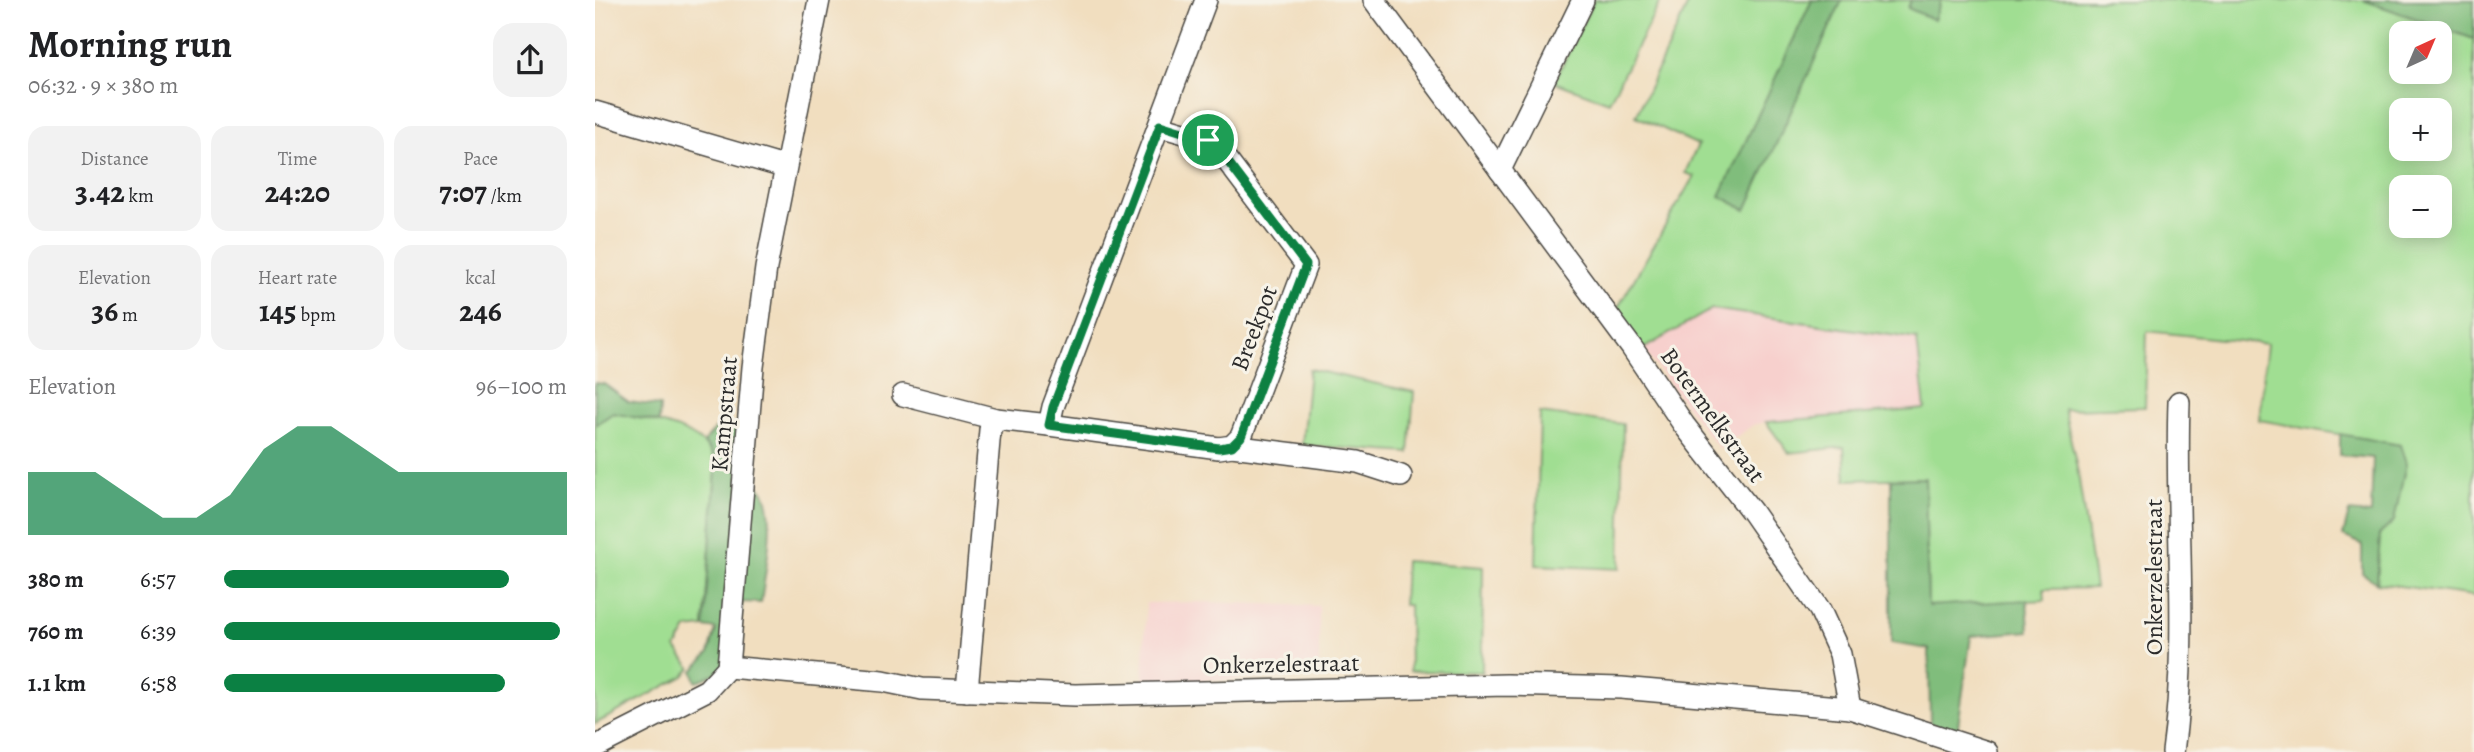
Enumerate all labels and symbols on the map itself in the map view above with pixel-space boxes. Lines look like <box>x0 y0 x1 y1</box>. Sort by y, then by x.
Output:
north arrow <box>2389 21 2452 84</box>
pin <box>1178 110 1238 170</box>
street label: Breekpot <box>1223 281 1285 375</box>
street label: Botermelkstraat <box>1653 341 1773 489</box>
street label: Kampstraat <box>703 355 745 473</box>
street label: Onkerzelestraat <box>2138 499 2170 655</box>
street label: Onkerzelestraat <box>1203 647 1360 681</box>

